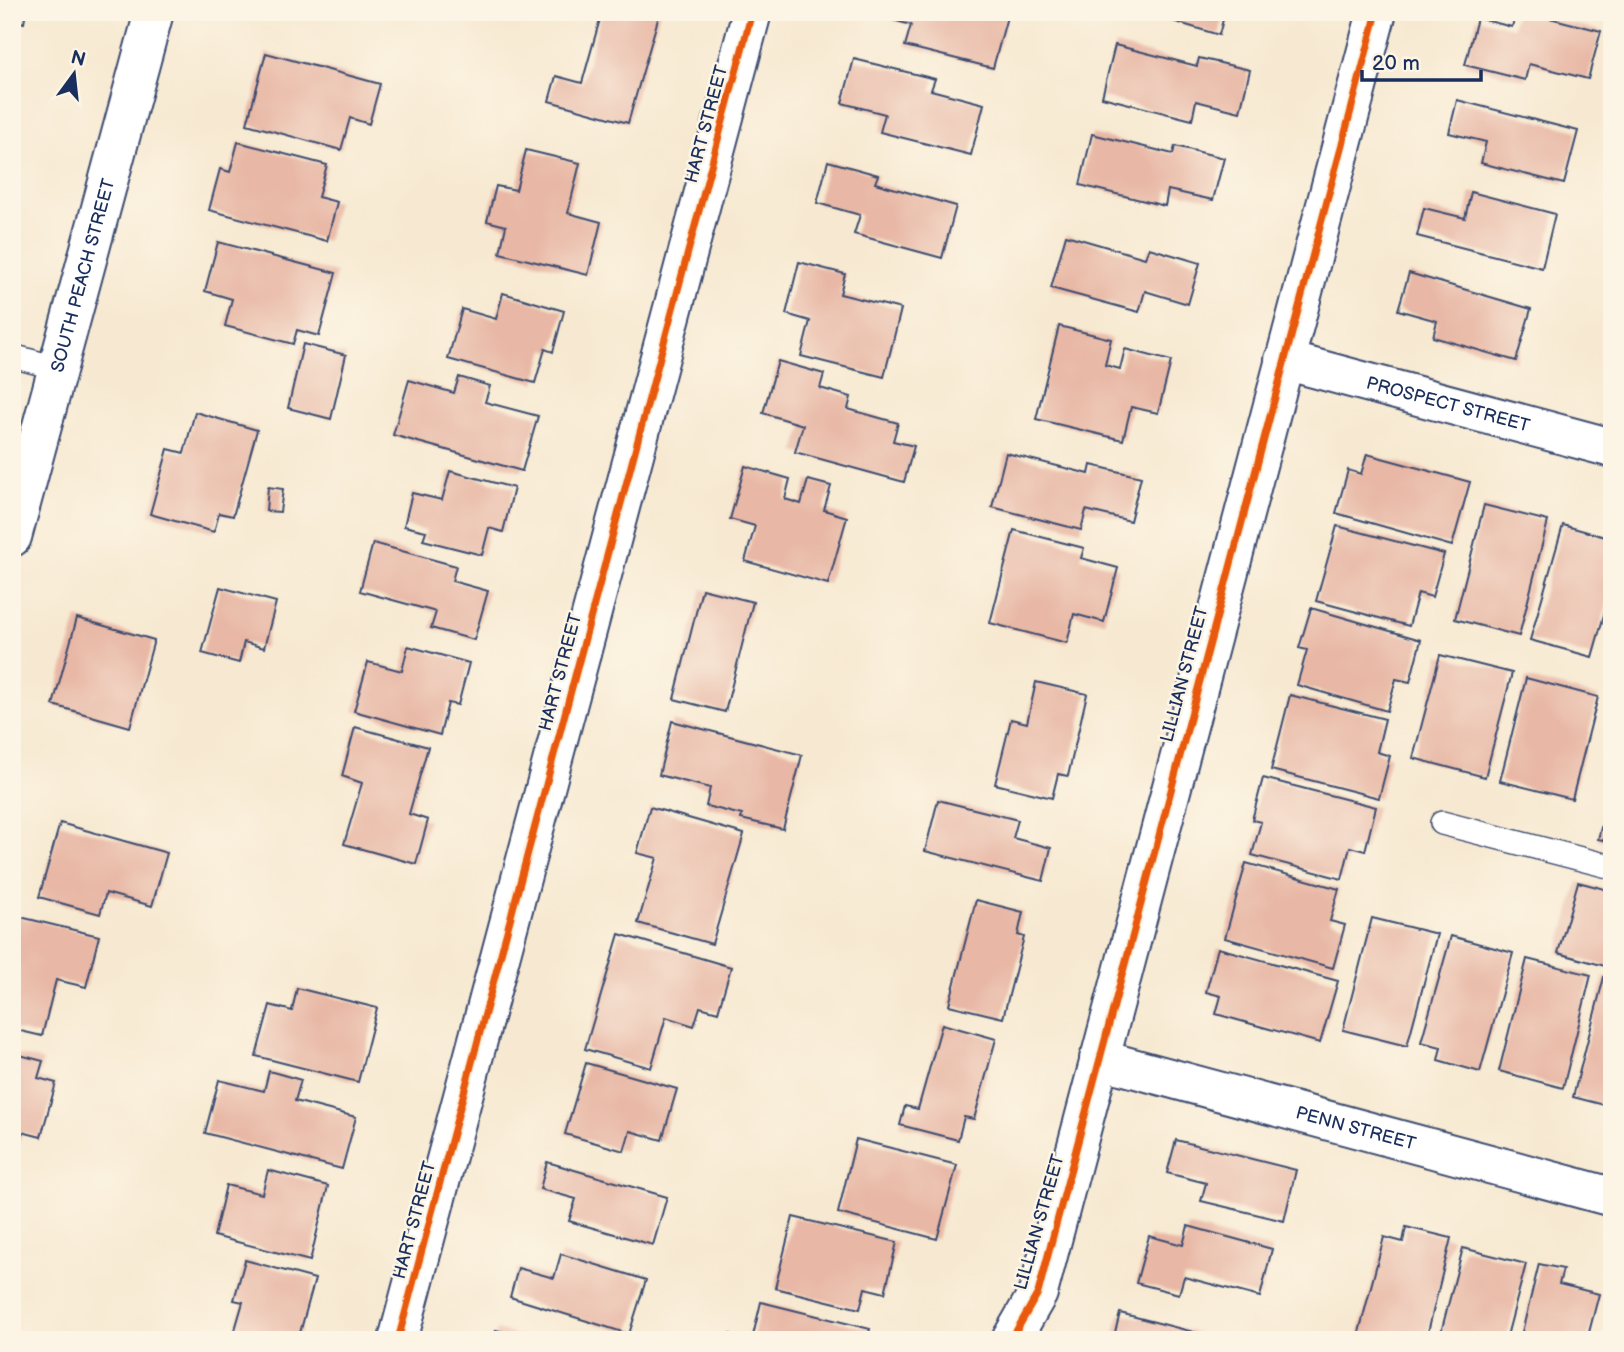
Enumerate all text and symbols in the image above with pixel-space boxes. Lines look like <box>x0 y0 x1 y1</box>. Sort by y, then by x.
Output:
north arrow <box>38 38 108 108</box>
scale bar <box>1362 38 1480 82</box>
text: N <box>68 46 88 72</box>
text: 20 m <box>1372 51 1420 76</box>
street label: HART STREET <box>681 63 732 185</box>
street label: SOUTH PEACH STREET <box>47 176 119 375</box>
street label: PROSPECT STREET <box>1364 373 1532 437</box>
street label: LILLIAN STREET <box>1156 604 1213 744</box>
street label: HART STREET <box>535 611 586 733</box>
street label: PENN STREET <box>1293 1102 1418 1155</box>
street label: LILLIAN STREET <box>1010 1152 1069 1292</box>
street label: HART STREET <box>389 1159 440 1281</box>

